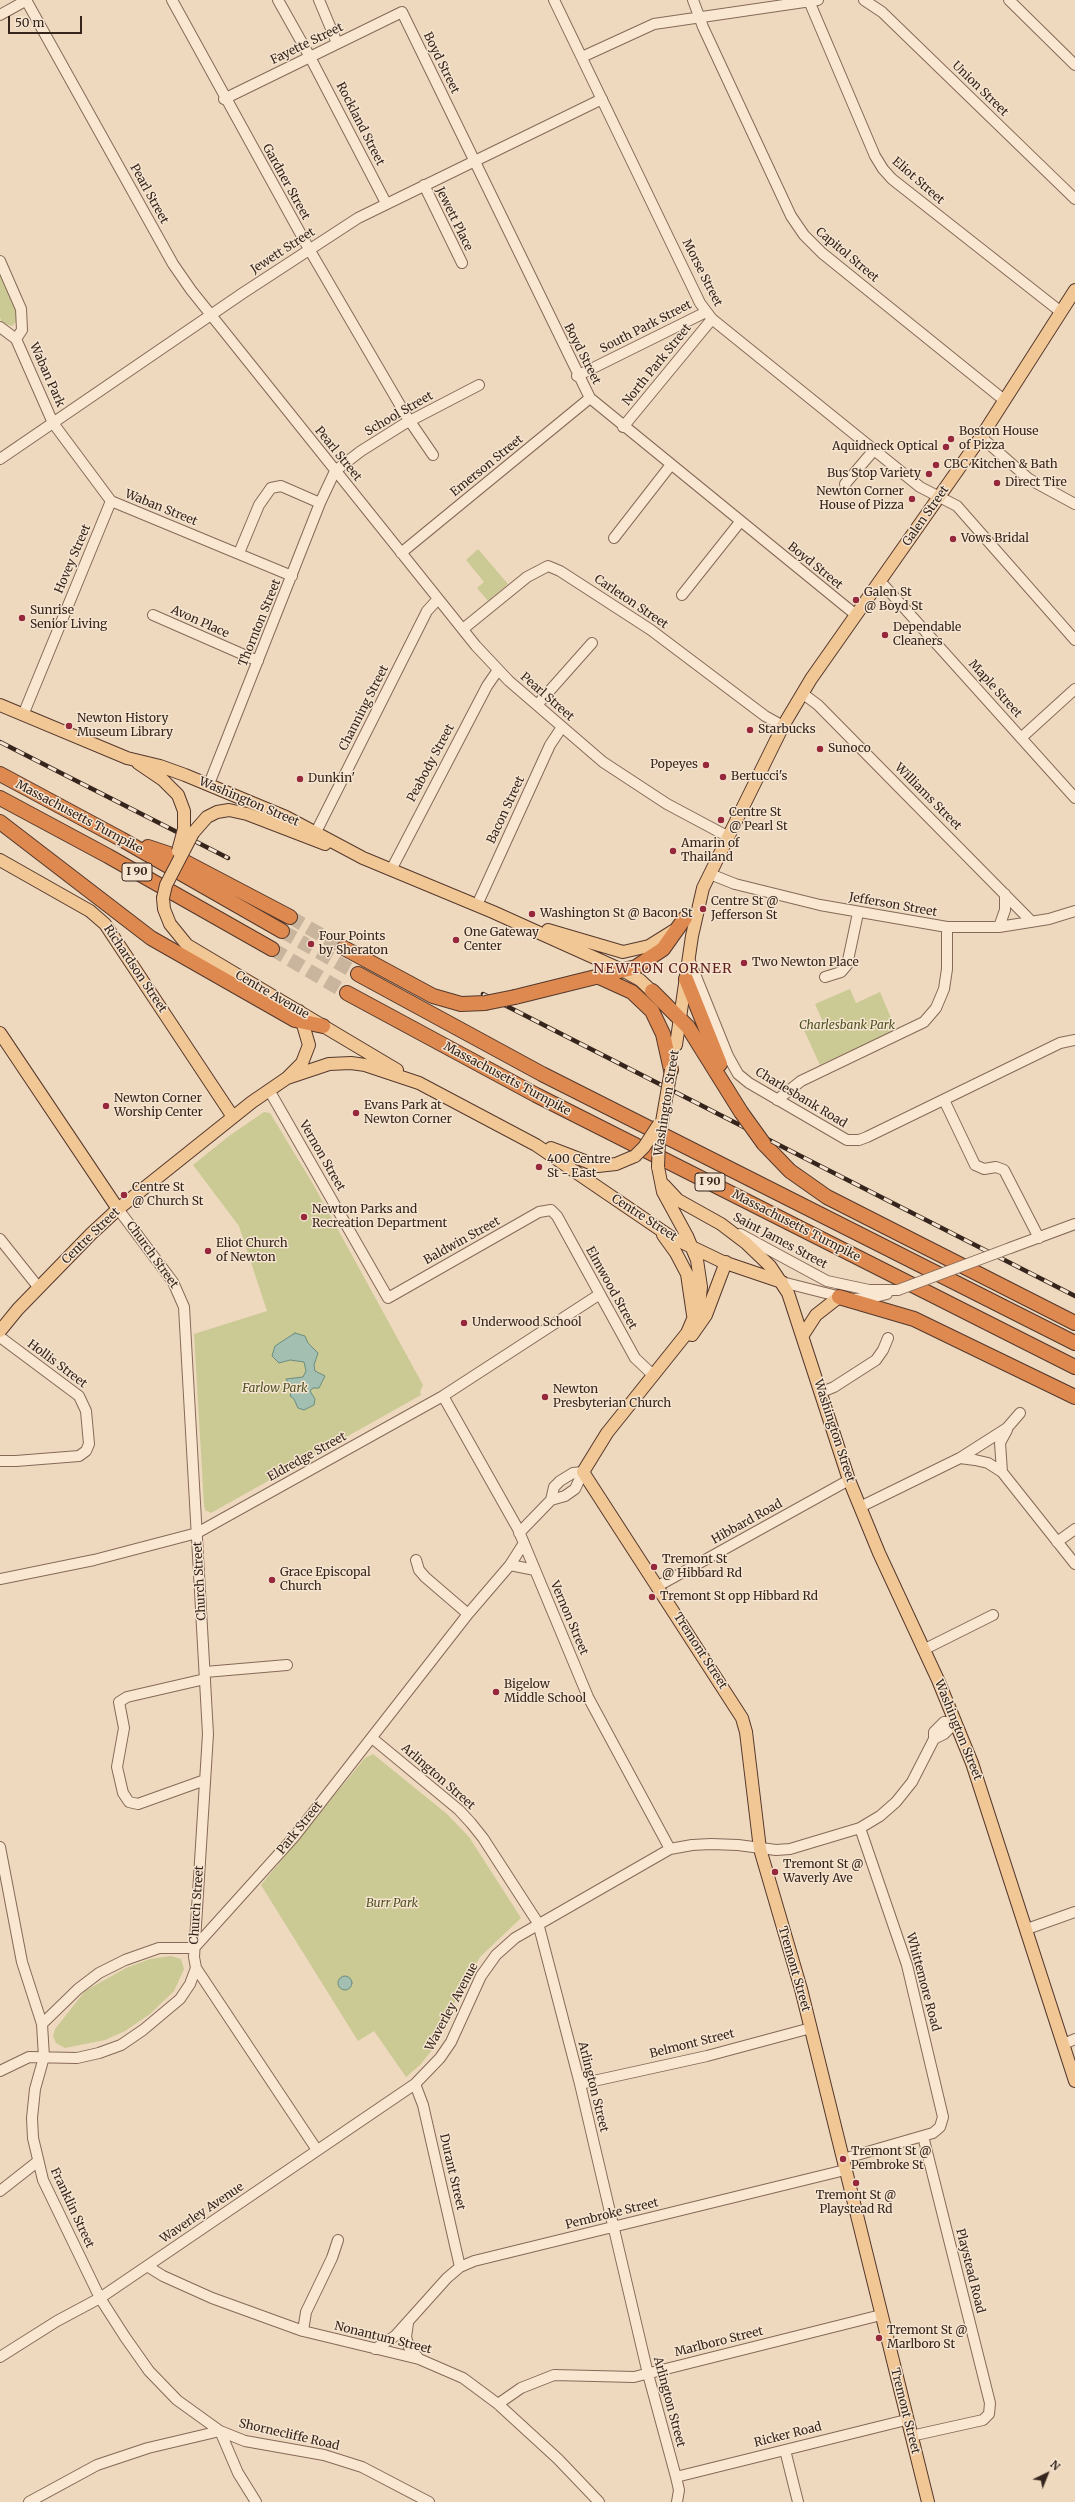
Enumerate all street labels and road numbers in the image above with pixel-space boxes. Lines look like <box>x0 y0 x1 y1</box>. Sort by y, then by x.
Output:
street label: Fayette Street <box>268 20 346 68</box>
street label: Boyd Street <box>420 30 462 96</box>
street label: Union Street <box>949 59 1011 119</box>
street label: Rockland Street <box>333 80 387 168</box>
street label: Gardner Street <box>259 142 313 222</box>
street label: Eliot Street <box>889 155 947 207</box>
street label: Pearl Street <box>127 162 171 226</box>
street label: Jewett Place <box>432 185 476 253</box>
street label: Jewett Street <box>248 225 318 277</box>
street label: Capitol Street <box>813 225 881 285</box>
street label: Morse Street <box>679 237 725 309</box>
street label: South Park Street <box>598 298 694 356</box>
street label: Boyd Street <box>560 321 604 387</box>
street label: North Park Street <box>620 321 694 409</box>
street label: Waban Park <box>26 341 68 409</box>
street label: School Street <box>362 389 436 439</box>
street label: Pearl Street <box>312 424 364 484</box>
street label: Emerson Street <box>448 432 526 500</box>
street label: Galen Street <box>900 483 952 549</box>
street label: Waban Street <box>123 487 199 529</box>
street label: Hovey Street <box>52 522 94 596</box>
street label: Boyd Street <box>785 539 845 593</box>
street label: Carleton Street <box>591 572 671 632</box>
street label: Thornton Street <box>236 577 284 669</box>
street label: Avon Place <box>169 603 231 641</box>
street label: Maple Street <box>965 657 1025 721</box>
street label: Channing Street <box>336 663 392 753</box>
street label: Pearl Street <box>517 670 577 724</box>
street label: Peabody Street <box>404 722 458 804</box>
street label: Williams Street <box>892 761 964 833</box>
street label: Washington Street <box>197 774 301 830</box>
street label: Bacon Street <box>484 774 528 846</box>
street label: Massachusetts Turnpike <box>13 777 145 857</box>
road number: I 90 <box>122 863 152 881</box>
street label: Jefferson Street <box>848 890 938 920</box>
street label: Richardson Street <box>100 922 170 1016</box>
street label: Centre Avenue <box>233 968 311 1022</box>
street label: Massachusetts Turnpike <box>441 1039 573 1119</box>
street label: Washington Street <box>652 1049 682 1157</box>
street label: Charlesbank Road <box>753 1065 849 1131</box>
street label: Vernon Street <box>296 1118 348 1194</box>
road number: I 90 <box>695 1173 725 1191</box>
street label: Massachusetts Turnpike <box>729 1187 863 1265</box>
street label: Centre Street <box>609 1192 679 1244</box>
street label: Centre Street <box>59 1205 123 1267</box>
street label: Saint James Street <box>730 1210 830 1272</box>
street label: Baldwin Street <box>421 1214 503 1268</box>
street label: Church Street <box>123 1219 181 1291</box>
street label: Elmwood Street <box>582 1244 640 1332</box>
street label: Hollis Street <box>24 1337 90 1391</box>
street label: Washington Street <box>811 1378 857 1484</box>
street label: Eldredge Street <box>265 1429 349 1485</box>
street label: Hibbard Road <box>709 1497 785 1547</box>
street label: Church Street <box>191 1541 209 1621</box>
street label: Vernon Street <box>547 1579 591 1657</box>
street label: Tremont Street <box>670 1610 730 1692</box>
street label: Washington Street <box>931 1678 985 1782</box>
street label: Arlington Street <box>398 1741 478 1813</box>
street label: Park Street <box>274 1799 326 1857</box>
street label: Church Street <box>187 1865 207 1945</box>
street label: Tremont Street <box>775 1925 813 2013</box>
street label: Whittemore Road <box>903 1931 943 2033</box>
street label: Waverley Avenue <box>423 1960 481 2054</box>
street label: Belmont Street <box>648 2027 736 2061</box>
street label: Arlington Street <box>575 2040 611 2134</box>
street label: Durant Street <box>436 2132 468 2212</box>
street label: Franklin Street <box>47 2166 97 2250</box>
street label: Waverley Avenue <box>157 2180 247 2246</box>
street label: Pembroke Street <box>564 2195 660 2233</box>
street label: Playstead Road <box>953 2227 987 2315</box>
street label: Nonantum Street <box>333 2319 433 2357</box>
street label: Marlboro Street <box>673 2324 765 2360</box>
street label: Arlington Street <box>650 2355 688 2449</box>
street label: Tremont Street <box>887 2366 923 2456</box>
street label: Shornecliffe Road <box>237 2416 341 2454</box>
street label: Ricker Road <box>753 2420 823 2450</box>

